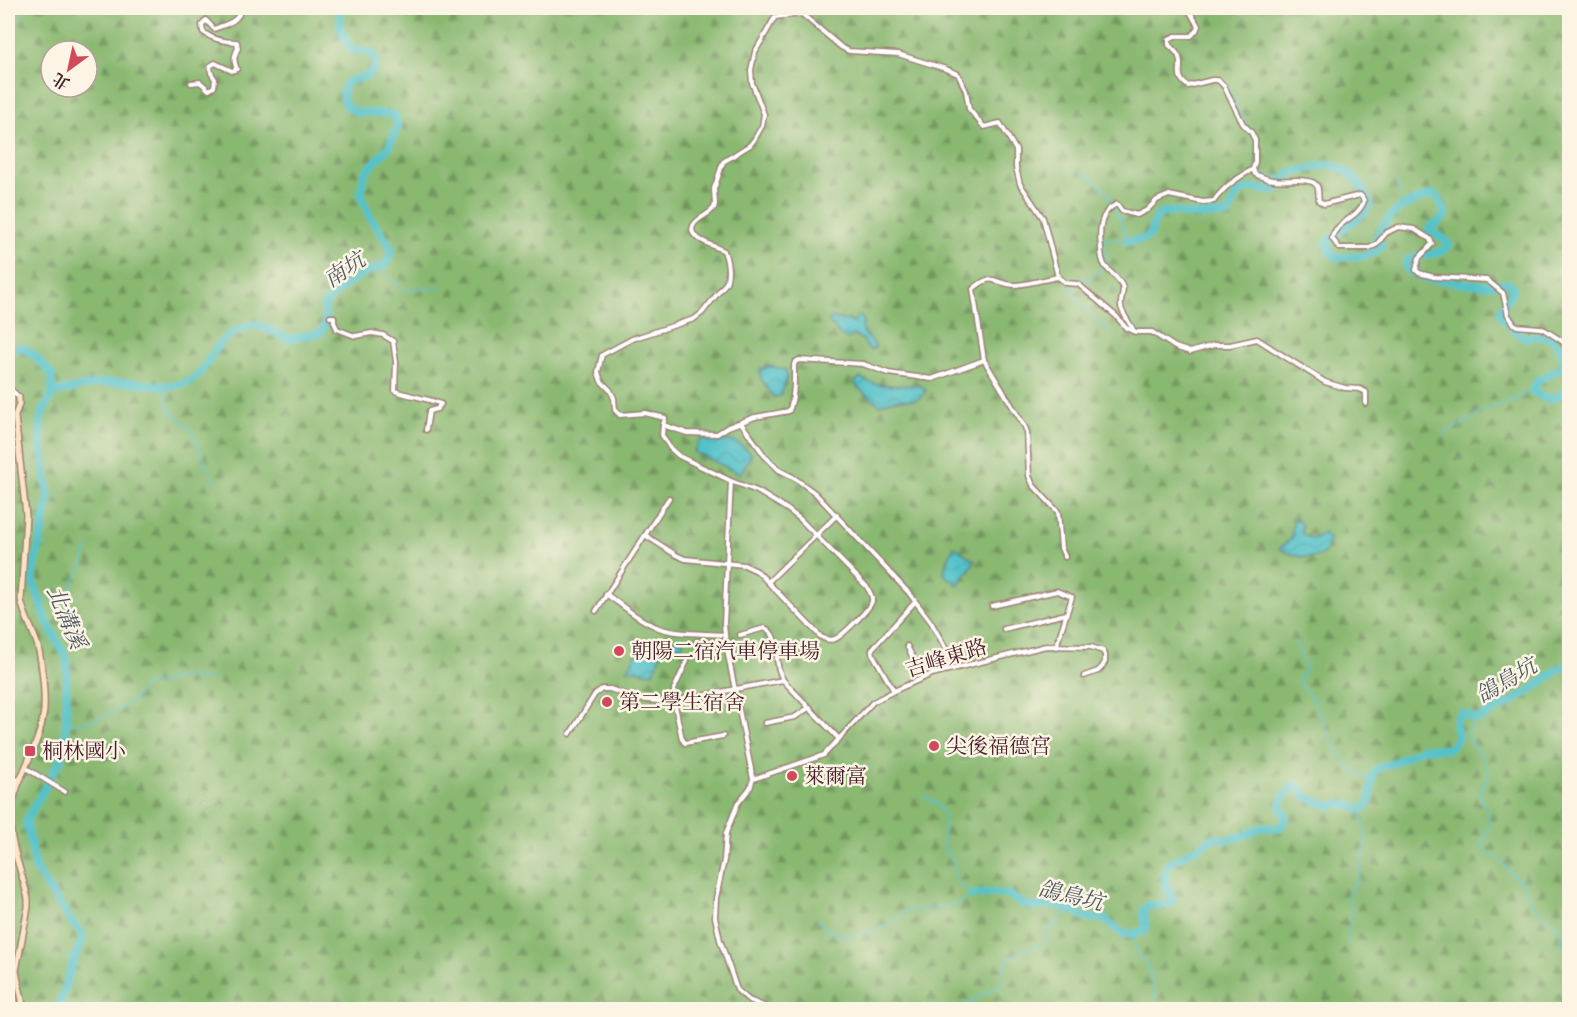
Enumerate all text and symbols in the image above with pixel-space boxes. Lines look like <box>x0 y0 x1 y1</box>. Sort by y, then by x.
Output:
north arrow <box>39 39 99 99</box>
text: 北 <box>49 69 73 93</box>
water label: 南坑 <box>318 244 373 293</box>
water label: 北溝溪 <box>41 582 93 655</box>
street label: 吉峰東路 <box>902 633 990 683</box>
place label: 朝陽二宿汽車停車場 <box>631 638 820 664</box>
marker: 朝陽二宿汽車停車場 <box>612 644 626 658</box>
water label: 鴿鳥坑 <box>1471 650 1544 709</box>
place label: 第二學生宿舍 <box>619 689 745 715</box>
marker: 第二學生宿舍 <box>600 695 614 709</box>
place label: 尖後福德宮 <box>946 733 1051 759</box>
place label: 桐林國小 <box>42 738 126 764</box>
marker: 尖後福德宮 <box>927 739 941 753</box>
marker: 桐林國小 <box>23 744 37 758</box>
place label: 萊爾富 <box>804 763 867 789</box>
marker: 萊爾富 <box>785 769 799 783</box>
water label: 鴿鳥坑 <box>1036 875 1109 917</box>

